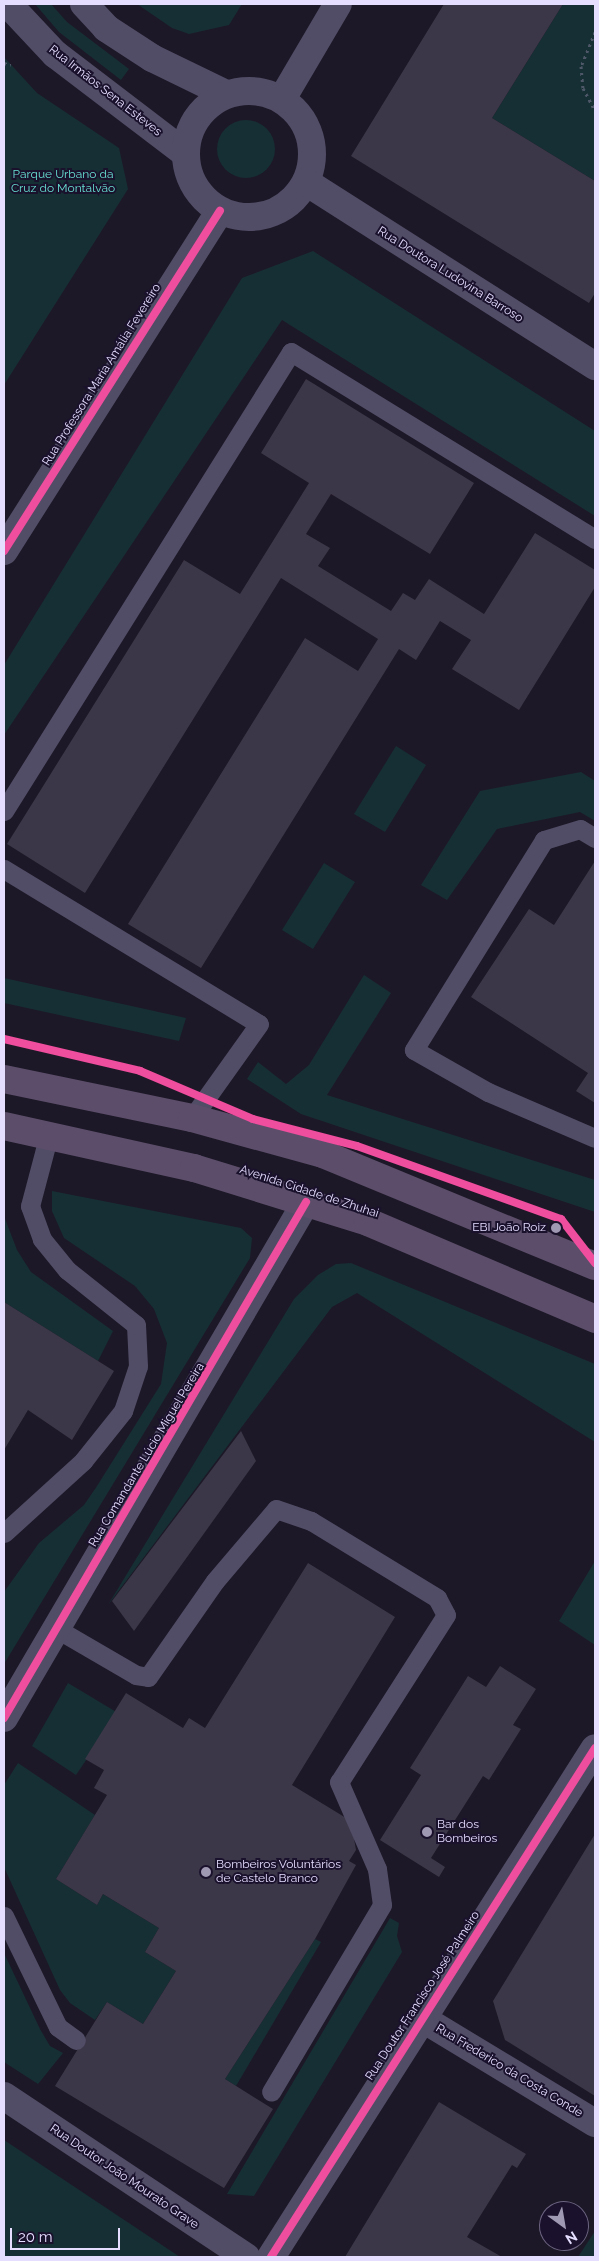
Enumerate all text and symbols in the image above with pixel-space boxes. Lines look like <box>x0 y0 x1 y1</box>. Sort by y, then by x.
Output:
street label: Rua Irmãos Sena Esteves <box>46 43 164 139</box>
park label: Parque Urbano da Cruz do Montalvão <box>11 168 115 196</box>
street label: Rua Doutora Ludovina Barroso <box>374 224 526 326</box>
street label: Rua Professora Maria Amália Fevereiro <box>40 281 164 469</box>
street label: Avenida Cidade de Zhuhai <box>238 1163 380 1221</box>
place label: EBI João Roiz <box>472 1221 546 1235</box>
marker: EBI João Roiz <box>550 1222 562 1234</box>
street label: Rua Comandante Lúcio Miguel Pereira <box>86 1360 208 1550</box>
place label: Bar dos Bombeiros <box>437 1818 497 1846</box>
marker: Bar dos Bombeiros <box>421 1826 433 1838</box>
place label: Bombeiros Voluntários de Castelo Branco <box>216 1858 341 1886</box>
marker: Bombeiros Voluntários de Castelo Branco <box>200 1866 212 1878</box>
street label: Rua Doutor Francisco José Palmeiro <box>363 1908 483 2084</box>
street label: Rua Frederico da Costa Conde <box>433 2021 585 2121</box>
street label: Rua Doutor João Mourato Grave <box>47 2122 201 2232</box>
north arrow <box>539 2201 589 2251</box>
scale bar <box>12 2218 122 2250</box>
text: 20 m <box>18 2228 53 2246</box>
text: N <box>563 2228 580 2247</box>

